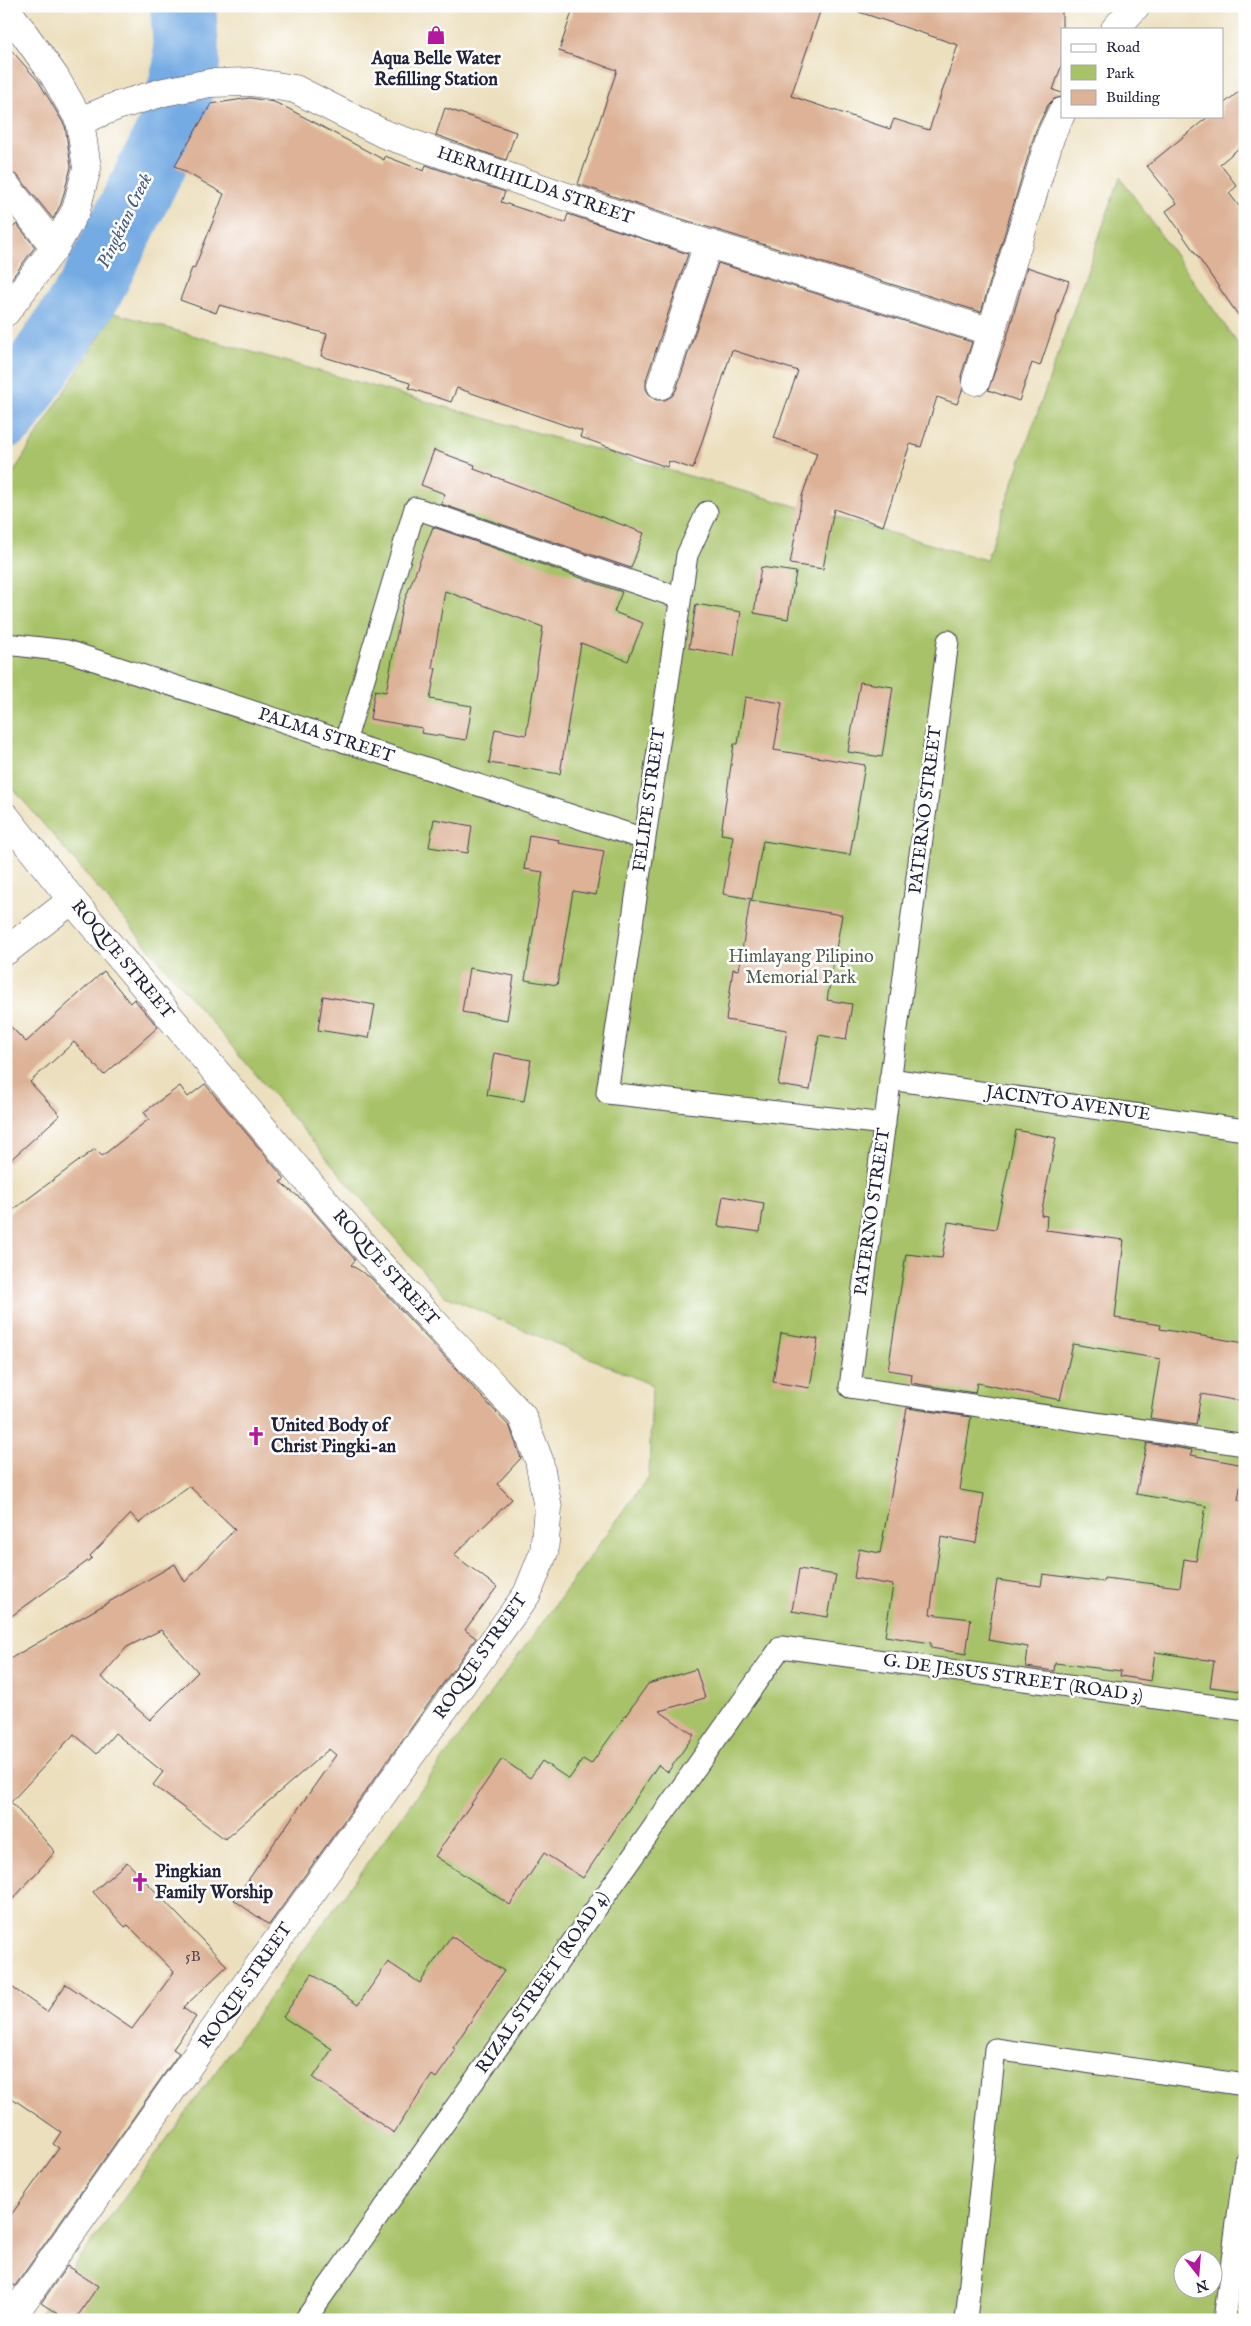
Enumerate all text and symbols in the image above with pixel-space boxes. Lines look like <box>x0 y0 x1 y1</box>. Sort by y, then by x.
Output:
shop icon: Aqua Belle Water Refilling Station <box>425 24 447 46</box>
legend <box>1061 28 1224 118</box>
text: Road <box>1106 38 1141 57</box>
place label: Aqua Belle Water Refilling Station <box>370 48 501 92</box>
text: Park <box>1106 64 1136 83</box>
text: Building <box>1106 88 1161 107</box>
street label: HERMIHILDA STREET <box>434 142 636 230</box>
water label: Pingkian Creek <box>92 169 158 272</box>
street label: PALMA STREET <box>255 703 397 769</box>
street label: PATERNO STREET <box>904 725 948 895</box>
street label: FELIPE STREET <box>629 726 671 874</box>
street label: ROQUE STREET <box>65 896 179 1024</box>
park label: Himlayang Pilipino Memorial Park <box>728 946 874 990</box>
street label: JACINTO AVENUE <box>982 1081 1152 1127</box>
street label: PATERNO STREET <box>850 1127 896 1297</box>
street label: ROQUE STREET <box>327 1205 443 1331</box>
place label: United Body of Christ Pingki-an <box>270 1415 396 1459</box>
church icon: United Body of Christ Pingki-an <box>245 1425 267 1447</box>
street label: ROQUE STREET <box>429 1590 533 1724</box>
street label: G. DE JESUS STREET (ROAD 3) <box>882 1649 1144 1709</box>
place label: Pingkian Family Worship <box>155 1861 273 1905</box>
church icon: Pingkian Family Worship <box>129 1871 151 1893</box>
street label: RIZAL STREET (ROAD 4) <box>471 1887 615 2079</box>
street label: ROQUE STREET <box>194 1919 298 2053</box>
house number: 5B <box>185 1947 201 1966</box>
north arrow <box>1174 2248 1224 2298</box>
text: N <box>1193 2275 1211 2296</box>

